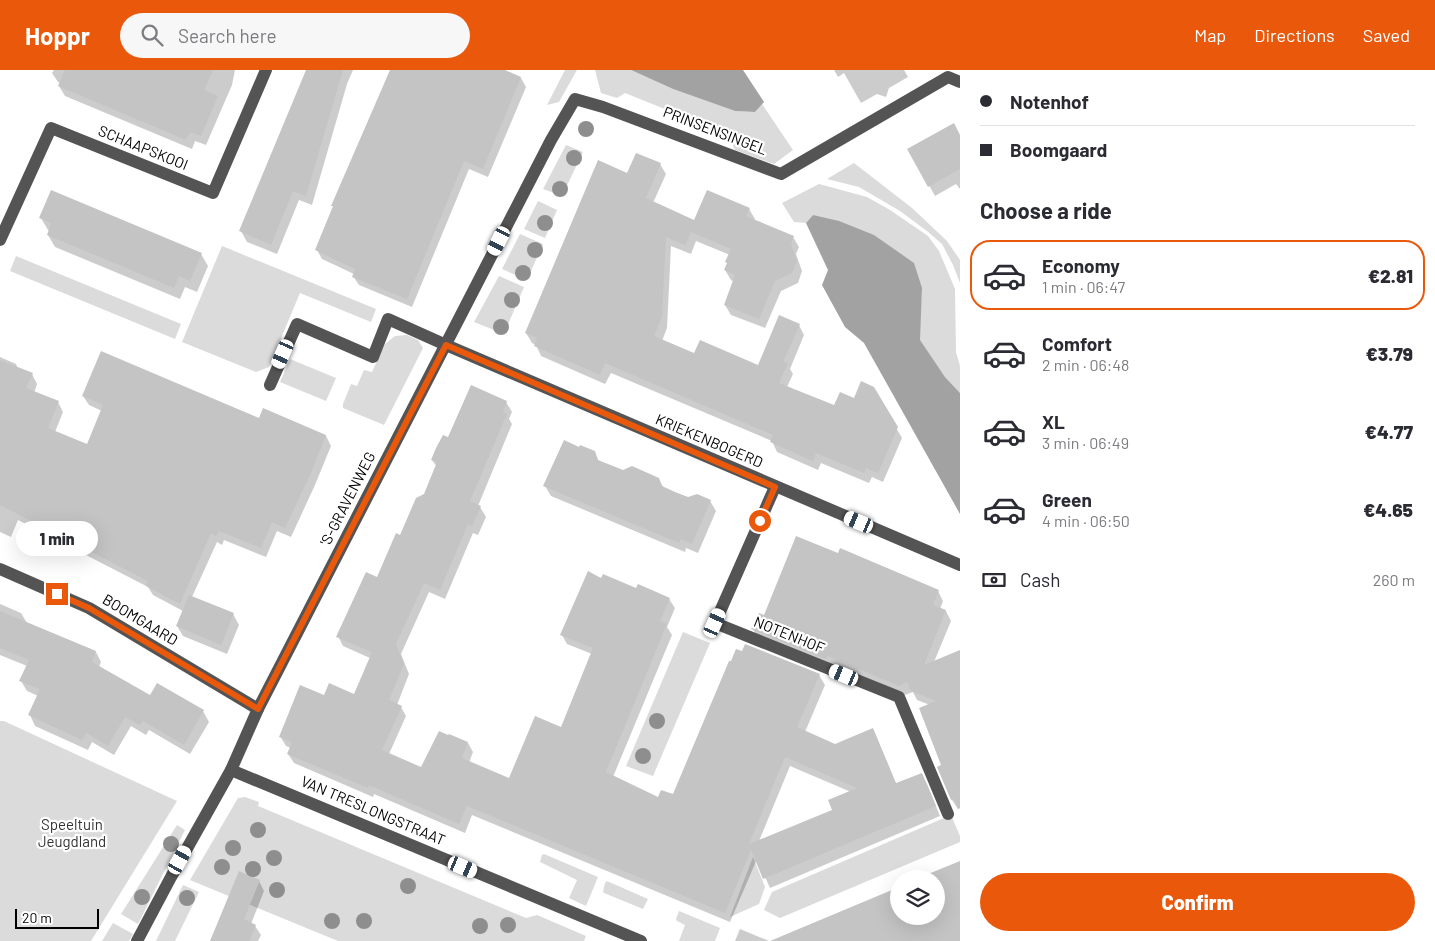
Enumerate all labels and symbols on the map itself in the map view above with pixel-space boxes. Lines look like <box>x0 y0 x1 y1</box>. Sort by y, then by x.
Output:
street label: PRINSENSINGEL <box>661 102 770 158</box>
street label: SCHAAPSKOOI <box>96 121 191 173</box>
car <box>485 224 512 258</box>
car <box>270 337 295 371</box>
street label: KRIEKENBOGERD <box>653 409 766 471</box>
street label: 'S-GRAVENWEG <box>316 449 379 549</box>
car <box>842 509 875 535</box>
route start <box>749 510 771 532</box>
callout: 1 min <box>16 522 98 556</box>
route end <box>46 583 68 605</box>
street label: BOOMGAARD <box>100 590 181 649</box>
car <box>702 606 727 640</box>
street label: NOTENHOF <box>751 612 828 657</box>
car <box>827 662 860 688</box>
street label: VAN TRESLONGSTRAAT <box>299 772 448 849</box>
park label: Speeltuin Jeugdland <box>38 815 106 850</box>
car <box>166 843 193 877</box>
car <box>446 854 479 880</box>
scale bar <box>15 906 99 929</box>

